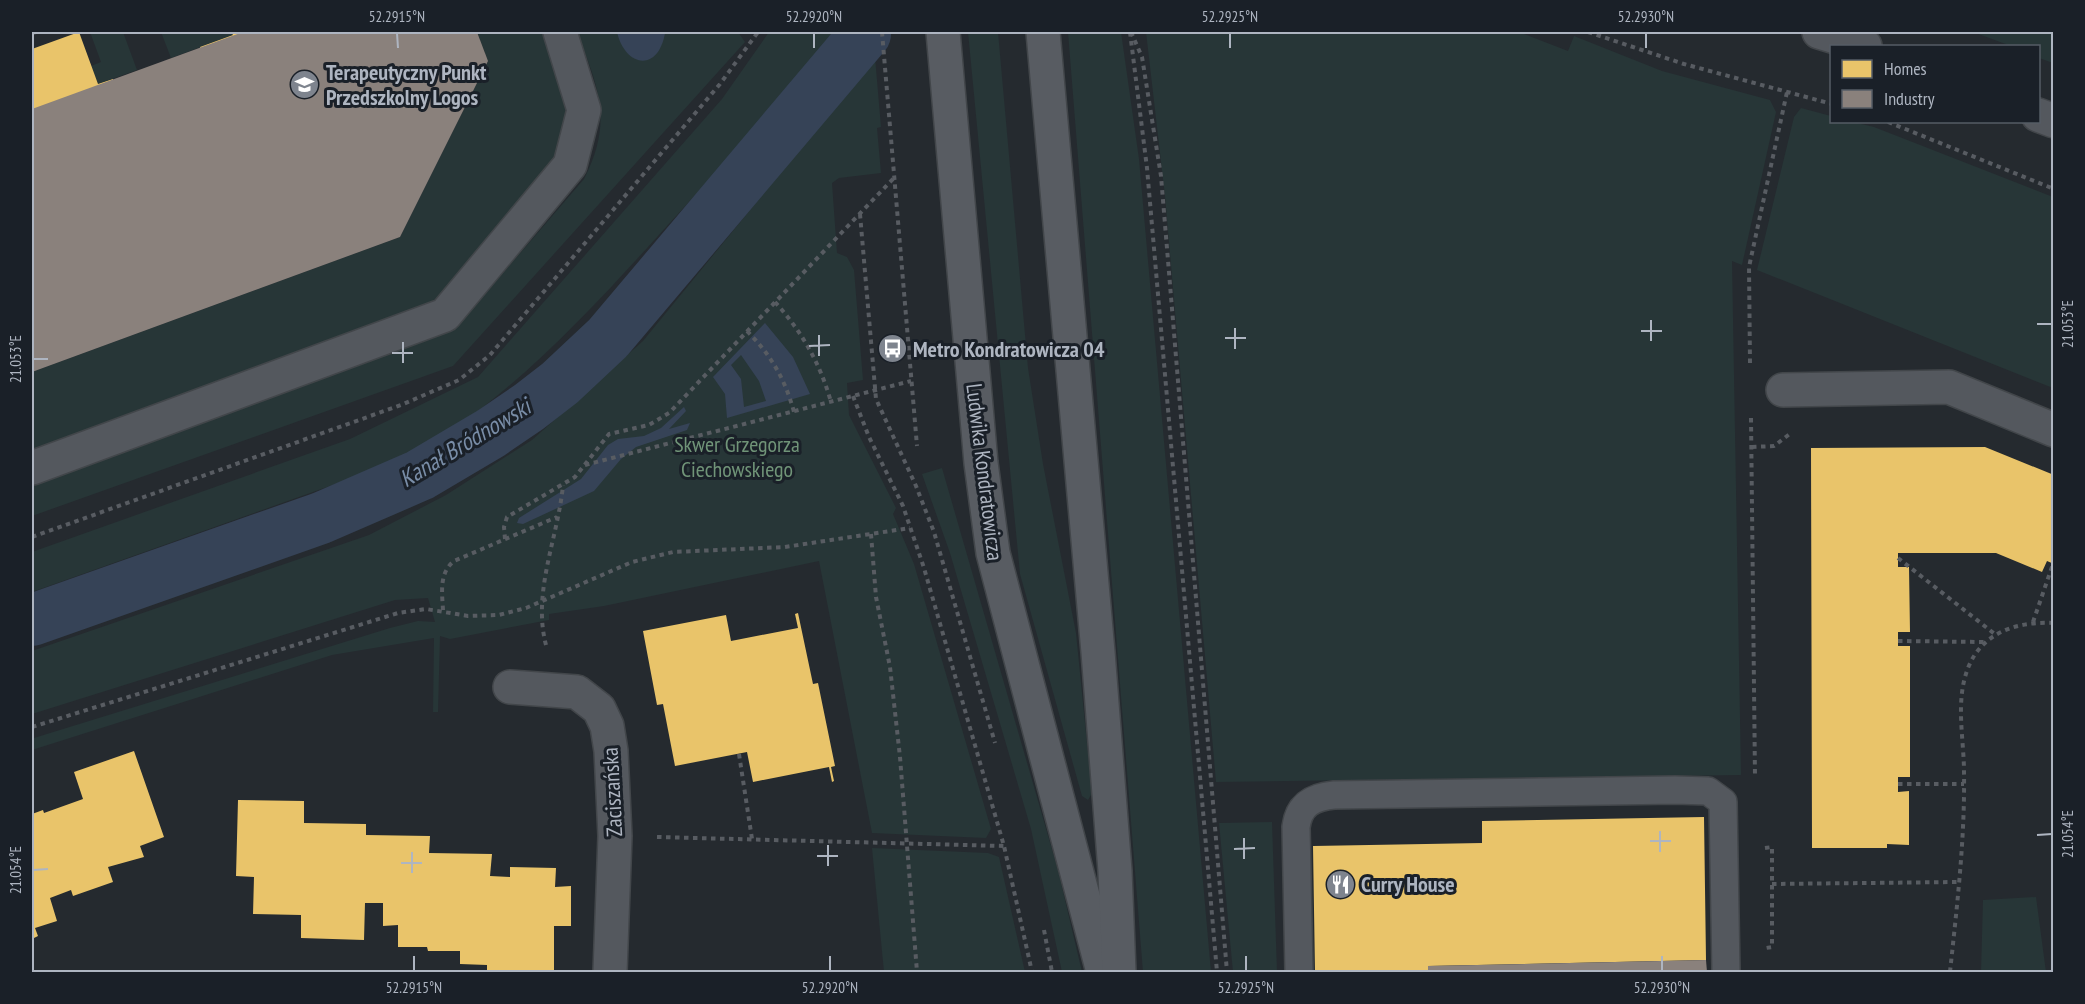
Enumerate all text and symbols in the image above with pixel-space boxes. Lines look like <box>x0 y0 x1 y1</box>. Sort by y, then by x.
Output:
text: 52.2915°N <box>369 7 425 26</box>
text: 52.2920°N <box>786 7 842 26</box>
text: 52.2925°N <box>1202 7 1258 26</box>
text: 52.2930°N <box>1618 7 1674 26</box>
legend <box>1830 45 2040 123</box>
text: Homes <box>1884 57 1927 80</box>
place label: Terapeutyczny Punkt Przedszkolny Logos <box>326 58 487 111</box>
school or university icon: Terapeutyczny Punkt Przedszkolny Logos <box>289 69 321 101</box>
text: Industry <box>1884 87 1935 110</box>
text: 21.053°E <box>2058 300 2077 348</box>
bus stop icon: Metro Kondratowicza 04 <box>876 333 908 365</box>
text: 21.053°E <box>6 335 25 383</box>
place label: Metro Kondratowicza 04 <box>913 335 1105 363</box>
street label: Ludwika Kondratowicza <box>960 382 1010 562</box>
water label: Kanał Bródnowski <box>393 390 538 494</box>
park label: Skwer Grzegorza Ciechowskiego <box>674 430 800 483</box>
street label: Zaciszańska <box>596 747 628 837</box>
text: 21.054°E <box>2058 810 2077 858</box>
text: 21.054°E <box>6 846 25 894</box>
restaurant icon: Curry House <box>1324 868 1356 900</box>
place label: Curry House <box>1361 870 1455 898</box>
text: 52.2915°N <box>386 978 442 997</box>
text: 52.2920°N <box>802 978 858 997</box>
text: 52.2925°N <box>1218 978 1274 997</box>
text: 52.2930°N <box>1634 978 1690 997</box>

